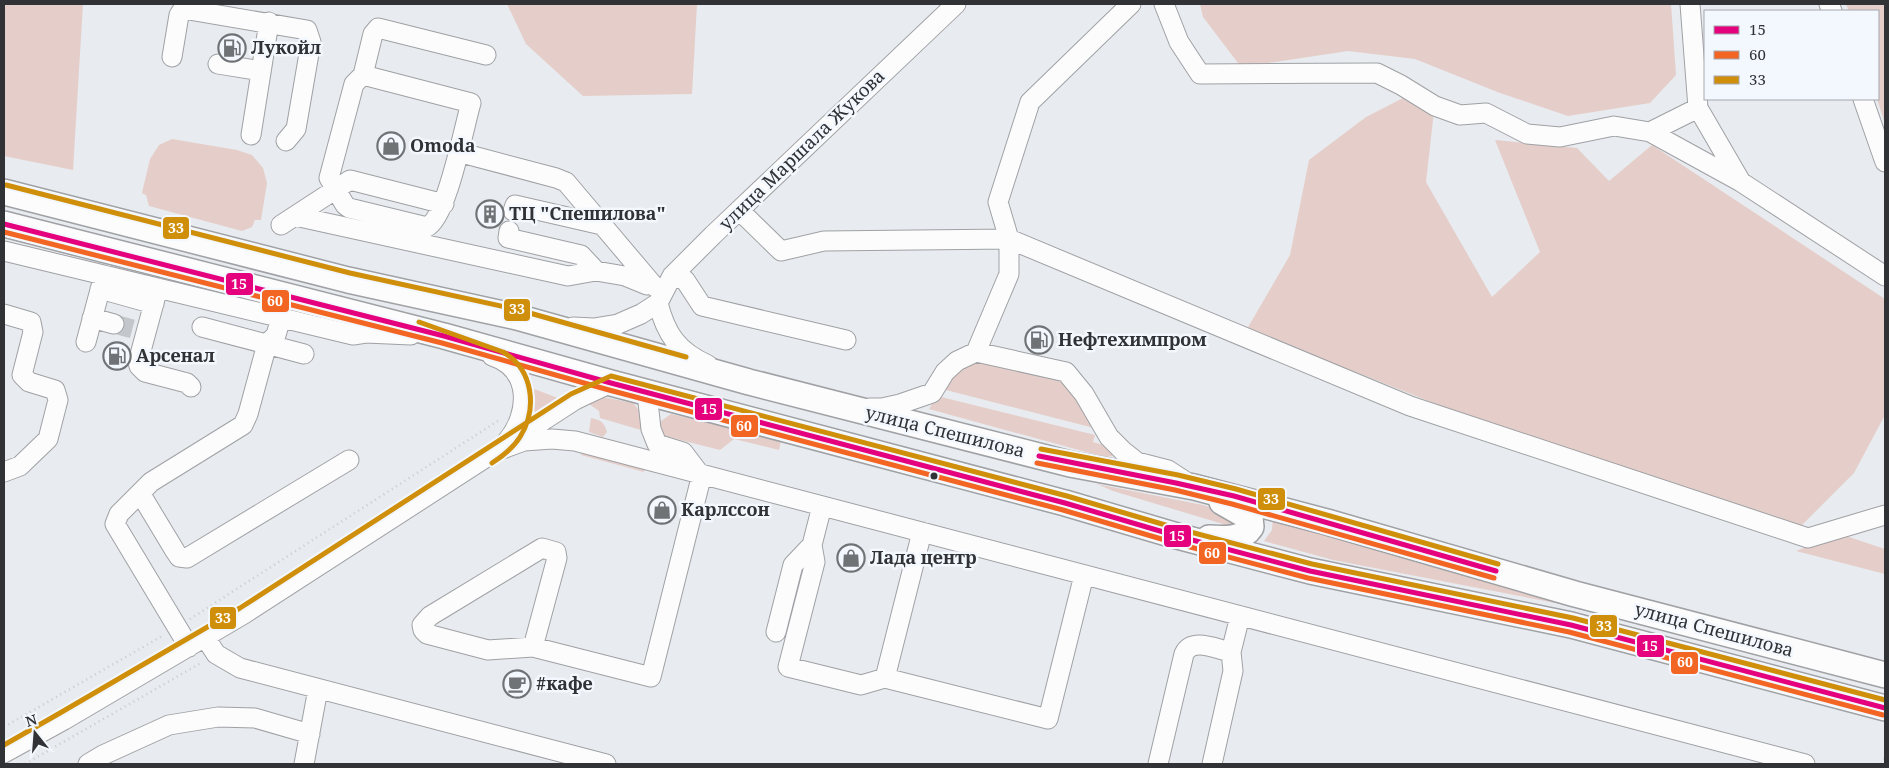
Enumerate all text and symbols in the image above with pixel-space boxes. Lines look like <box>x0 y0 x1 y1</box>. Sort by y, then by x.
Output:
legend <box>1704 10 1879 100</box>
text: 15 <box>1749 19 1766 39</box>
fuel station icon: Лукойл <box>217 33 247 63</box>
place label: Лукойл <box>251 35 321 59</box>
text: 60 <box>1749 44 1766 64</box>
street label: улица Маршала Жукова <box>713 64 889 235</box>
text: 33 <box>1749 69 1766 89</box>
shop icon: Omoda <box>376 131 406 161</box>
place label: Omoda <box>410 133 476 157</box>
building icon: ТЦ "Спешилова" <box>475 199 505 229</box>
place label: ТЦ "Спешилова" <box>509 201 666 225</box>
line badge: 33 <box>162 216 190 240</box>
text: 33 <box>168 218 184 237</box>
line badge: 15 <box>225 272 254 296</box>
text: 15 <box>231 274 247 293</box>
line badge: 60 <box>261 289 290 313</box>
text: 60 <box>267 291 283 310</box>
line badge: 33 <box>503 298 531 322</box>
text: 33 <box>509 299 525 318</box>
fuel station icon: Нефтехимпром <box>1024 325 1054 355</box>
place label: Нефтехимпром <box>1058 327 1207 351</box>
fuel station icon: Арсенал <box>102 341 132 371</box>
place label: Арсенал <box>136 343 215 367</box>
line badge: 15 <box>694 397 723 421</box>
text: 15 <box>701 399 717 418</box>
street label: улица Спешилова <box>863 400 1028 462</box>
line badge: 60 <box>730 414 759 438</box>
text: 60 <box>736 416 752 435</box>
unlabelled marker <box>929 471 939 481</box>
line badge: 33 <box>1257 487 1286 511</box>
text: 33 <box>1263 489 1279 508</box>
shop icon: Карлссон <box>647 495 677 525</box>
place label: Карлссон <box>681 497 770 521</box>
line badge: 15 <box>1163 524 1192 548</box>
text: 15 <box>1169 526 1185 545</box>
line badge: 60 <box>1198 541 1227 565</box>
shop icon: Лада центр <box>836 543 866 573</box>
text: 60 <box>1204 543 1220 562</box>
place label: Лада центр <box>870 545 977 569</box>
street label: улица Спешилова <box>1632 596 1796 662</box>
line badge: 33 <box>209 606 237 630</box>
text: 33 <box>215 608 231 627</box>
line badge: 33 <box>1589 614 1618 638</box>
text: 33 <box>1596 616 1612 635</box>
line badge: 15 <box>1636 634 1665 658</box>
text: 15 <box>1642 636 1658 655</box>
line badge: 60 <box>1670 651 1699 675</box>
text: 60 <box>1677 652 1693 671</box>
cafe icon: #кафе <box>502 669 532 699</box>
place label: #кафе <box>536 671 593 695</box>
north arrow <box>10 708 60 758</box>
text: N <box>23 709 39 731</box>

